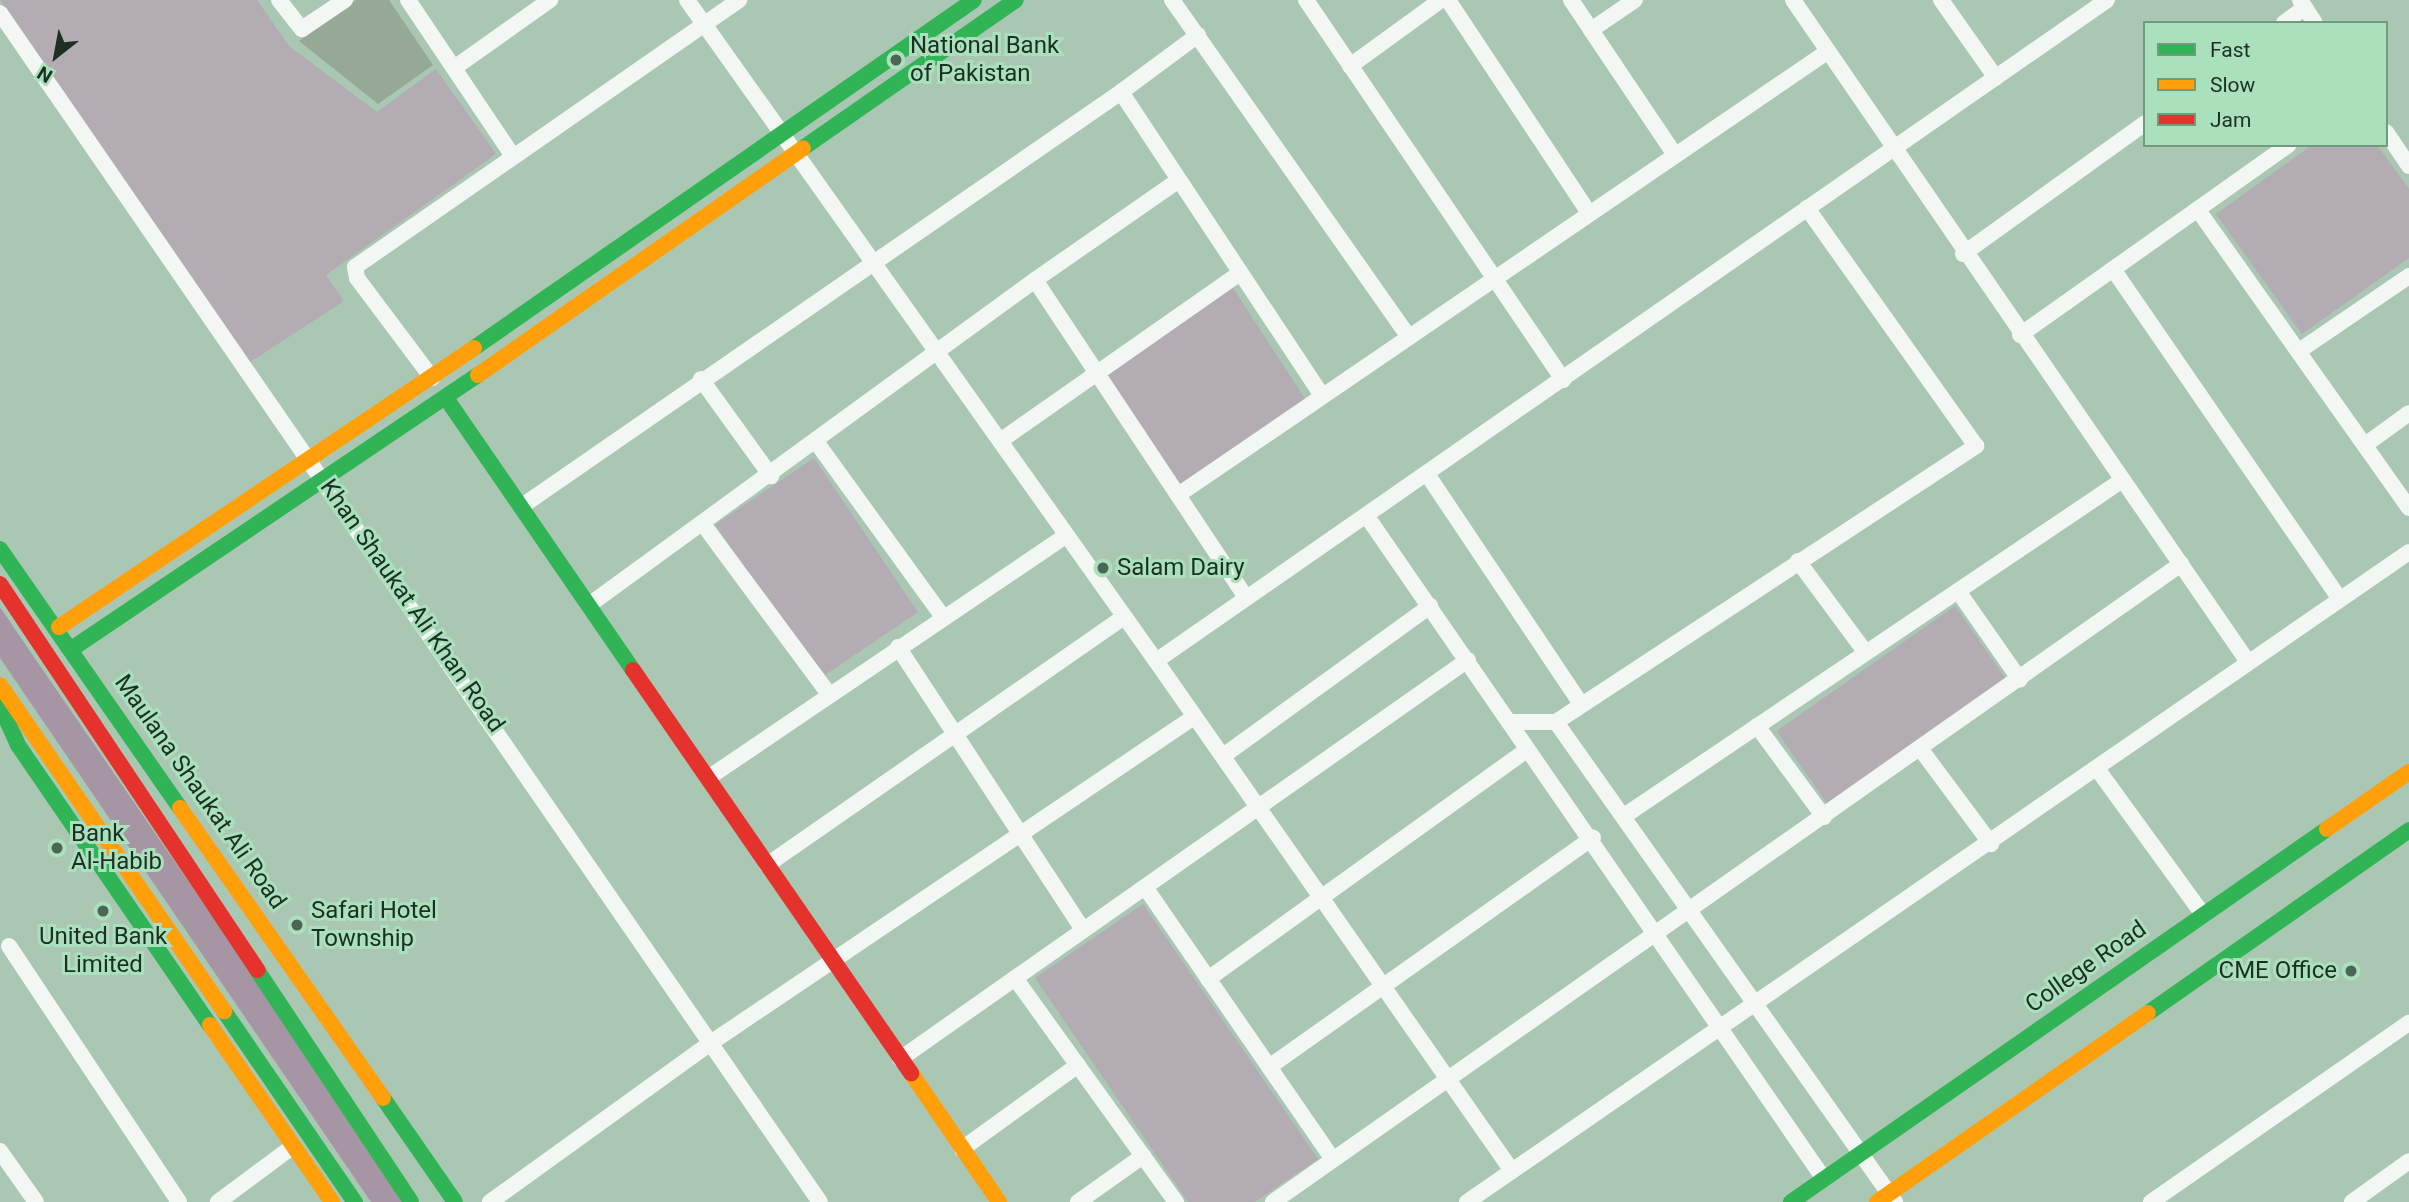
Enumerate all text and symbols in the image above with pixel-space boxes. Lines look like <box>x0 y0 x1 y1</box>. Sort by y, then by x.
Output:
north arrow <box>21 21 91 91</box>
legend <box>2143 21 2388 147</box>
place label: National Bank of Pakistan <box>910 32 1059 88</box>
text: Fast <box>2210 38 2250 62</box>
marker: National Bank of Pakistan <box>888 52 904 68</box>
text: N <box>33 61 57 88</box>
text: Slow <box>2210 73 2255 97</box>
text: Jam <box>2210 108 2251 132</box>
street label: Khan Shaukat Ali Khan Road <box>314 474 510 738</box>
place label: Salam Dairy <box>1117 554 1245 582</box>
marker: Salam Dairy <box>1095 560 1111 576</box>
street label: Maulana Shaukat Ali Road <box>108 669 292 915</box>
place label: Bank Al-Habib <box>71 820 162 876</box>
marker: Bank Al-Habib <box>49 840 65 856</box>
place label: Safari Hotel Township <box>311 897 437 953</box>
marker: United Bank Limited <box>95 903 111 919</box>
street label: College Road <box>2020 915 2152 1019</box>
marker: Safari Hotel Township <box>289 917 305 933</box>
place label: United Bank Limited <box>39 923 167 979</box>
place label: CME Office <box>2219 957 2337 985</box>
marker: CME Office <box>2343 963 2359 979</box>

